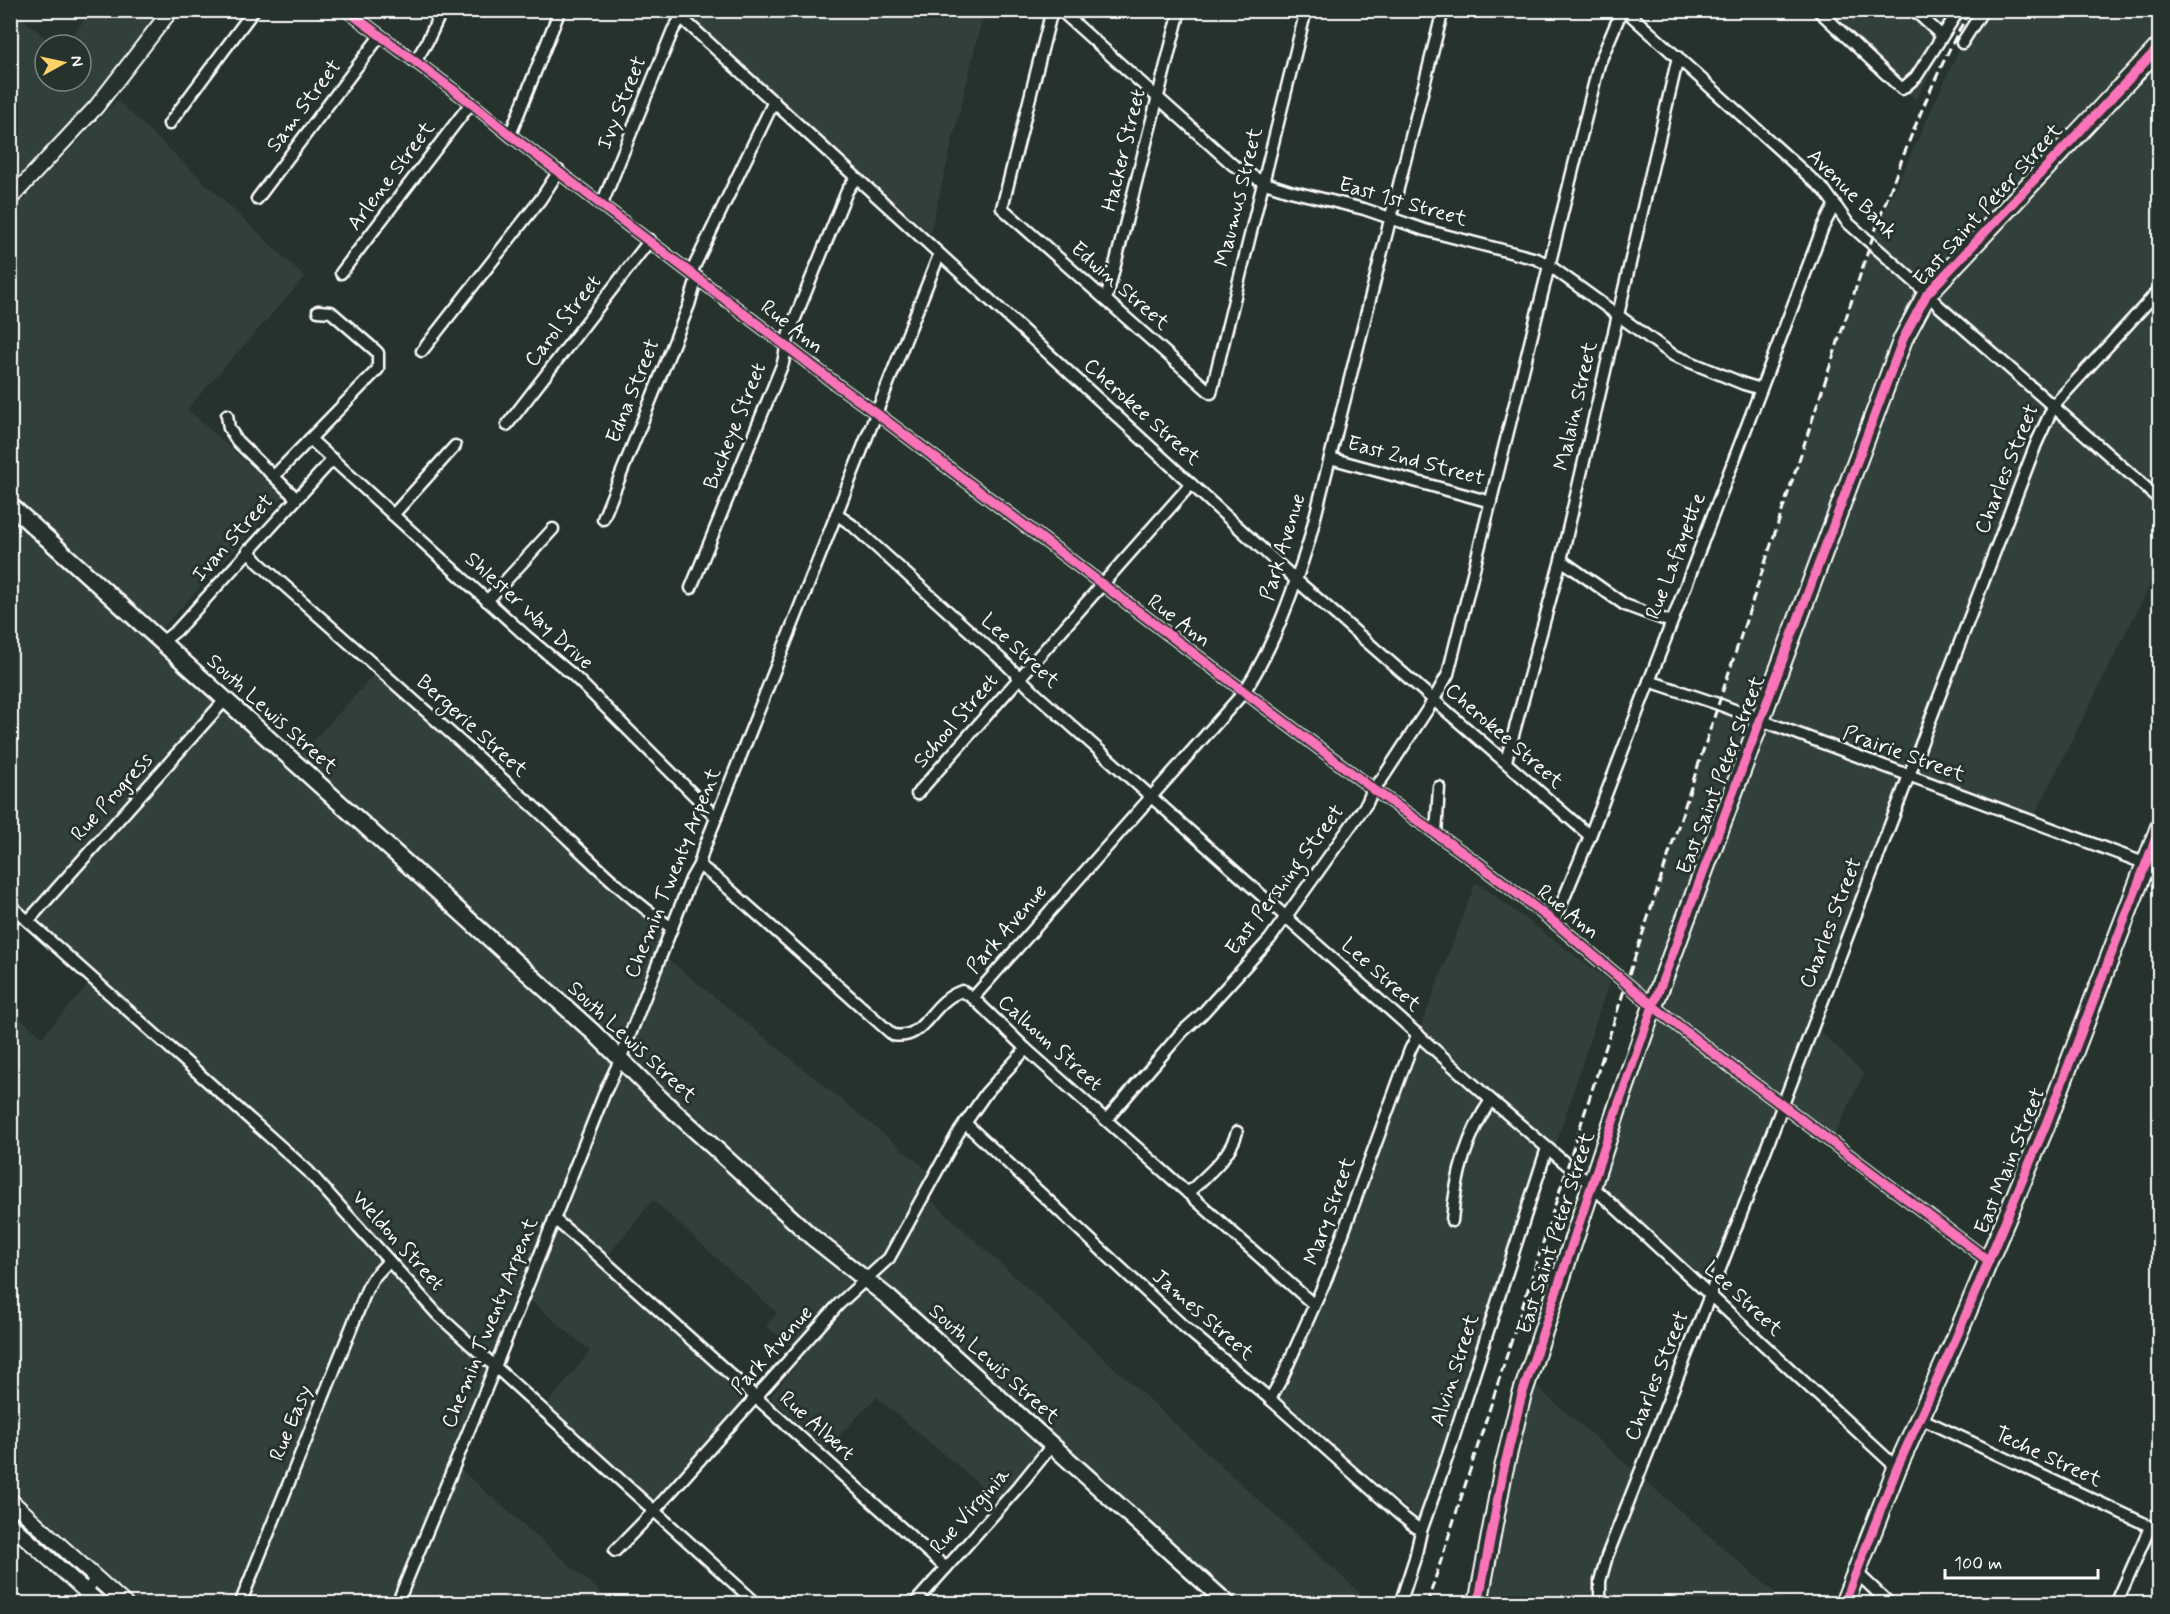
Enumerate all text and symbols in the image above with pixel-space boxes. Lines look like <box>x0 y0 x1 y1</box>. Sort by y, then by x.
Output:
north arrow <box>33 33 93 93</box>
street label: Ivy Street <box>591 52 653 154</box>
text: N <box>65 54 88 68</box>
street label: Sam Street <box>260 54 348 158</box>
street label: Hacker Street <box>1095 86 1153 214</box>
street label: Arlene Street <box>341 115 442 236</box>
street label: East Saint Peter Street <box>1907 117 2069 293</box>
street label: Maumus Street <box>1208 124 1270 270</box>
street label: Avenue Bank <box>1801 143 1903 245</box>
street label: East 1st Street <box>1336 170 1471 234</box>
street label: Edwin Street <box>1065 235 1176 337</box>
street label: Carol Street <box>518 269 608 373</box>
street label: Rue Ann <box>755 294 829 360</box>
street label: Edna Street <box>599 335 667 447</box>
street label: Malain Street <box>1548 338 1605 473</box>
street label: Cherokee Street <box>1077 352 1207 473</box>
street label: Buckeye Street <box>697 358 773 494</box>
street label: Charles Street <box>1968 400 2046 538</box>
street label: East 2nd Street <box>1344 429 1488 493</box>
street label: Ivan Street <box>186 488 280 588</box>
street label: Rue Lafayette <box>1639 489 1713 623</box>
street label: Park Avenue <box>1253 490 1313 604</box>
street label: Shlester Way Drive <box>459 546 599 676</box>
street label: Rue Ann <box>1141 588 1217 654</box>
street label: Lee Street <box>974 607 1066 695</box>
street label: South Lewis Street <box>201 648 344 781</box>
street label: Bergerie Street <box>409 668 534 785</box>
street label: School Street <box>907 668 1005 774</box>
street label: East Saint Peter Street <box>1670 671 1772 878</box>
street label: Cherokee Street <box>1439 677 1570 796</box>
street label: Prairie Street <box>1839 719 1970 789</box>
street label: Rue Progress <box>65 747 159 847</box>
street label: Chemin Twenty Arpent <box>618 763 728 983</box>
street label: East Pershing Street <box>1219 799 1353 962</box>
street label: Charles Street <box>1793 853 1869 992</box>
street label: Park Avenue <box>960 878 1054 980</box>
street label: Rue Ann <box>1531 878 1605 946</box>
street label: Lee Street <box>1335 932 1427 1019</box>
street label: South Lewis Street <box>561 975 703 1110</box>
street label: Calhoun Street <box>991 988 1109 1098</box>
street label: East Main Street <box>1968 1084 2052 1238</box>
street label: East Saint Peter Street <box>1510 1128 1602 1338</box>
street label: Mary Street <box>1297 1152 1363 1269</box>
street label: Weldon Street <box>345 1185 451 1297</box>
street label: Chemin Twenty Arpent <box>435 1213 545 1433</box>
street label: Lee Street <box>1697 1255 1789 1343</box>
street label: James Street <box>1146 1263 1260 1368</box>
street label: South Lewis Street <box>923 1298 1066 1431</box>
street label: Park Avenue <box>725 1300 819 1400</box>
street label: Charles Street <box>1618 1307 1696 1445</box>
street label: Alvin Street <box>1424 1310 1486 1430</box>
street label: Rue Easy <box>263 1381 319 1465</box>
street label: Rue Albert <box>773 1385 861 1468</box>
street label: Teche Street <box>1990 1420 2107 1494</box>
street label: Rue Virginia <box>924 1461 1017 1561</box>
scale bar <box>1945 1542 2098 1580</box>
text: 100 m <box>1954 1552 2002 1576</box>

